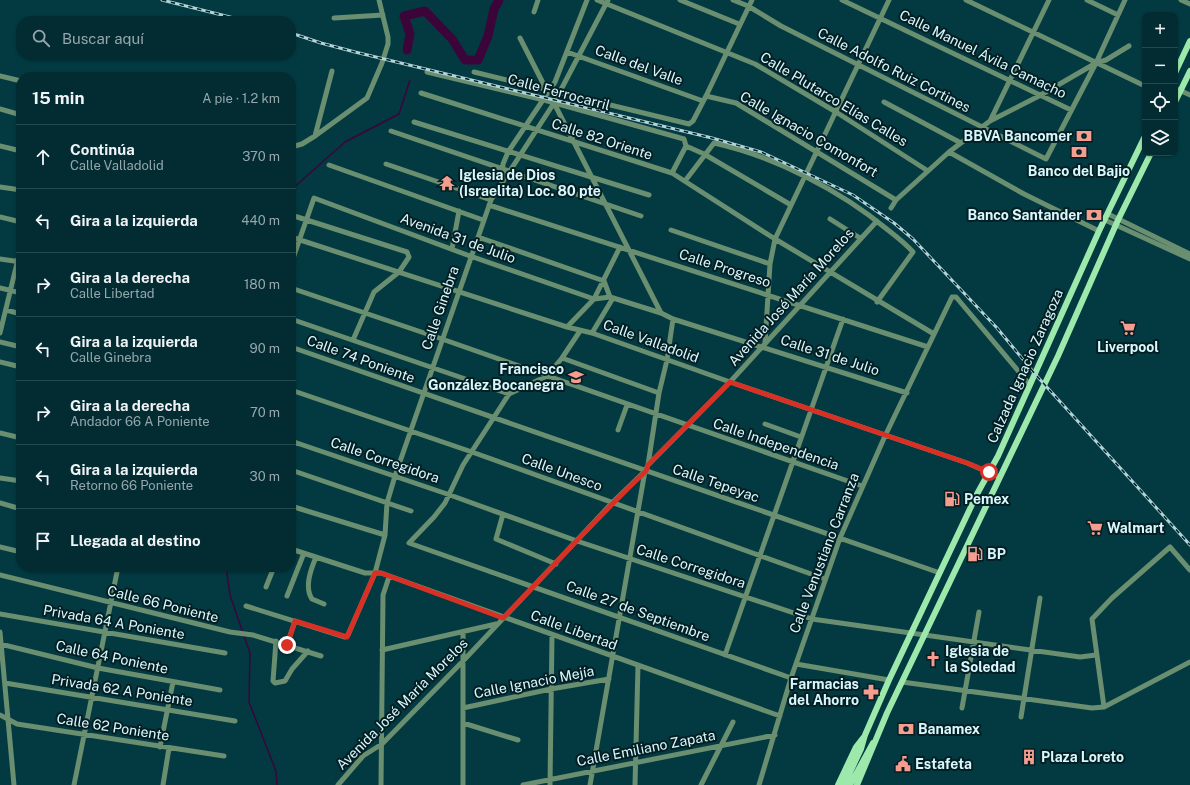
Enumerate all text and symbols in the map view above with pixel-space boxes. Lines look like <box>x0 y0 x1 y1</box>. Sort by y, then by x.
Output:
street label: Calle Manuel Ávila Camacho <box>897 6 1070 102</box>
map controls <box>1142 12 1178 156</box>
button: + <box>1142 12 1178 48</box>
search box <box>16 16 296 60</box>
street label: Calle Adolfo Ruiz Cortines <box>815 24 973 116</box>
icon: search <box>30 27 52 49</box>
text: Buscar aquí <box>62 30 144 47</box>
street label: Calle del Valle <box>593 42 685 88</box>
button: − <box>1142 48 1178 84</box>
street label: Calle Plutarco Elías Calles <box>757 49 911 149</box>
street label: Calle Ferrocarril <box>506 71 612 113</box>
button: locate <box>1142 84 1178 120</box>
text: 15 min <box>32 88 84 108</box>
street label: Calle Ignacio Comonfort <box>737 88 881 180</box>
text: A pie · 1.2 km <box>202 91 280 106</box>
street label: Calle 82 Oriente <box>549 115 655 163</box>
button: layers <box>1142 120 1178 156</box>
bank icon: BBVA Bancomer <box>1075 127 1093 145</box>
place label: BBVA Bancomer <box>963 128 1072 144</box>
text: Continúa <box>70 141 135 158</box>
bank icon: Banco del Bajio <box>1070 143 1088 161</box>
icon: ahead <box>32 146 54 168</box>
text: 370 m <box>242 149 280 164</box>
text: Calle Valladolid <box>70 158 164 173</box>
place label: Banco del Bajio <box>1028 163 1130 179</box>
place label: Iglesia de Dios (Israelita) Loc. 80 pte <box>459 167 601 199</box>
temple icon: Iglesia de Dios (Israelita) Loc. 80 pte <box>438 174 456 192</box>
bank icon: Banco Santander <box>1085 206 1103 224</box>
place label: Banco Santander <box>967 207 1082 223</box>
icon: left <box>32 210 54 232</box>
street label: Avenida 31 de Julio <box>398 210 518 266</box>
text: Gira a la izquierda <box>70 212 198 229</box>
text: 440 m <box>241 213 280 228</box>
street label: Avenida José María Morelos <box>725 225 857 369</box>
street label: Calle Progreso <box>677 246 773 290</box>
street label: Calle Ginebra <box>418 264 462 352</box>
text: Gira a la derecha <box>70 269 190 286</box>
icon: right <box>32 274 54 296</box>
text: 180 m <box>244 277 280 292</box>
text: Calle Libertad <box>70 286 155 301</box>
street label: Calzada Ignacio Zaragoza <box>984 287 1066 445</box>
street label: Calle Valladolid <box>601 316 701 366</box>
supermarket icon: Liverpool <box>1119 319 1137 337</box>
street label: Calle 31 de Julio <box>779 331 882 379</box>
street label: Calle 74 Poniente <box>305 332 417 386</box>
text: Gira a la izquierda <box>70 333 198 350</box>
icon: left <box>32 338 54 360</box>
place label: Liverpool <box>1097 339 1159 355</box>
text: 90 m <box>250 341 280 356</box>
text: Calle Ginebra <box>70 350 151 365</box>
place label: Francisco González Bocanegra <box>428 361 564 393</box>
school or university icon: Francisco González Bocanegra <box>567 368 585 386</box>
text: Gira a la derecha <box>70 397 190 414</box>
icon: right <box>32 402 54 424</box>
text: 70 m <box>250 405 280 420</box>
text: Andador 66 A Poniente <box>70 414 210 429</box>
street label: Calle Independencia <box>711 415 841 473</box>
street label: Calle Corregidora <box>328 434 442 486</box>
street label: Calle Unesco <box>519 450 605 494</box>
text: Gira a la izquierda <box>70 461 198 478</box>
street label: Calle Tepeyac <box>671 461 761 505</box>
route start <box>980 463 998 481</box>
icon: left <box>32 466 54 488</box>
text: 30 m <box>250 469 280 484</box>
street label: Calle Venustiano Carranza <box>786 471 862 635</box>
text: Retorno 66 Poniente <box>70 478 193 493</box>
fuel station icon: Pemex <box>943 490 961 508</box>
place label: Pemex <box>964 491 1009 507</box>
supermarket icon: Walmart <box>1086 519 1104 537</box>
place label: Walmart <box>1107 520 1164 536</box>
icon: arrive <box>32 530 54 552</box>
text: Llegada al destino <box>70 532 201 549</box>
street label: Calle Corregidora <box>634 541 748 591</box>
fuel station icon: BP <box>966 545 984 563</box>
place label: BP <box>987 546 1006 562</box>
street label: Calle 27 de Septiembre <box>564 577 712 645</box>
street label: Calle 66 Poniente <box>106 582 220 626</box>
street label: Privada 64 A Poniente <box>42 602 186 642</box>
street label: Calle Libertad <box>528 607 620 653</box>
street label: Avenida José María Morelos <box>333 635 471 773</box>
route end <box>278 636 296 654</box>
street label: Calle 64 Poniente <box>54 637 170 677</box>
place label: Iglesia de la Soledad <box>945 643 1016 675</box>
church icon: Iglesia de la Soledad <box>924 650 942 668</box>
street label: Calle Ignacio Mejía <box>473 662 595 702</box>
street label: Privada 62 A Poniente <box>50 671 194 709</box>
place label: Farmacias del Ahorro <box>789 676 859 708</box>
pharmacy icon: Farmacias del Ahorro <box>862 683 880 701</box>
street label: Calle 62 Poniente <box>55 710 171 744</box>
bank icon: Banamex <box>897 720 915 738</box>
place label: Banamex <box>918 721 980 737</box>
street label: Calle Emiliano Zapata <box>575 727 717 769</box>
building icon: Plaza Loreto <box>1020 748 1038 766</box>
place label: Plaza Loreto <box>1041 749 1124 765</box>
public building icon: Estafeta <box>894 755 912 773</box>
place label: Estafeta <box>915 756 972 772</box>

